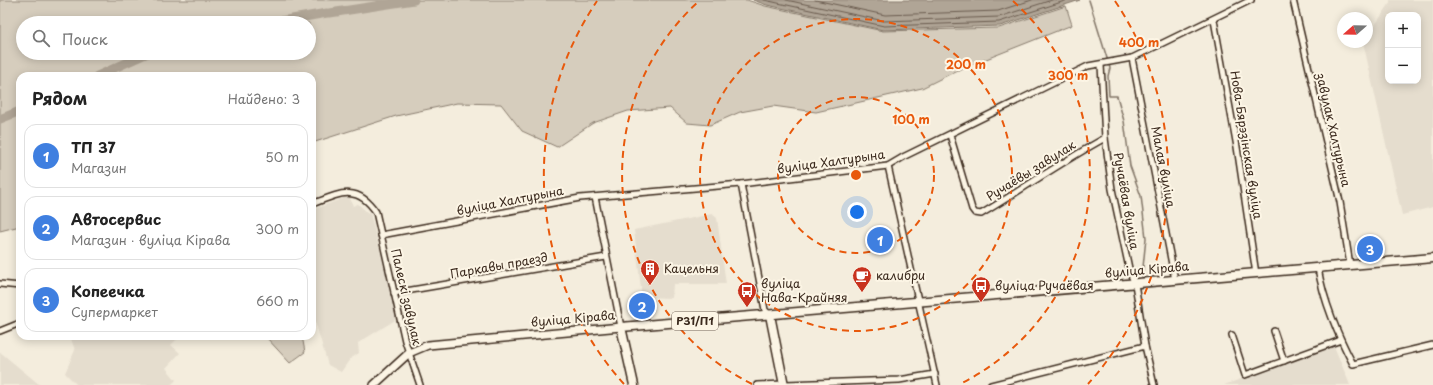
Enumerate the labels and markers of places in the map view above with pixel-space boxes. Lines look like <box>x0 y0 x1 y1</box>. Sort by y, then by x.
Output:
centre of rings <box>849 168 863 182</box>
pin: 1 <box>867 225 893 255</box>
pin: 3 <box>1357 234 1383 264</box>
building icon: Кацельня <box>639 258 661 286</box>
place label: Кацельня <box>664 259 719 277</box>
cafe icon: калибри <box>851 265 873 293</box>
place label: калибри <box>876 266 925 284</box>
place label: вуліца Нава-Крайняя <box>761 274 848 306</box>
bus stop icon: вуліца Ручаёвая <box>970 275 992 303</box>
place label: вуліца Ручаёвая <box>995 276 1094 294</box>
bus stop icon: вуліца Нава-Крайняя <box>736 280 758 308</box>
pin: 2 <box>629 291 655 321</box>

